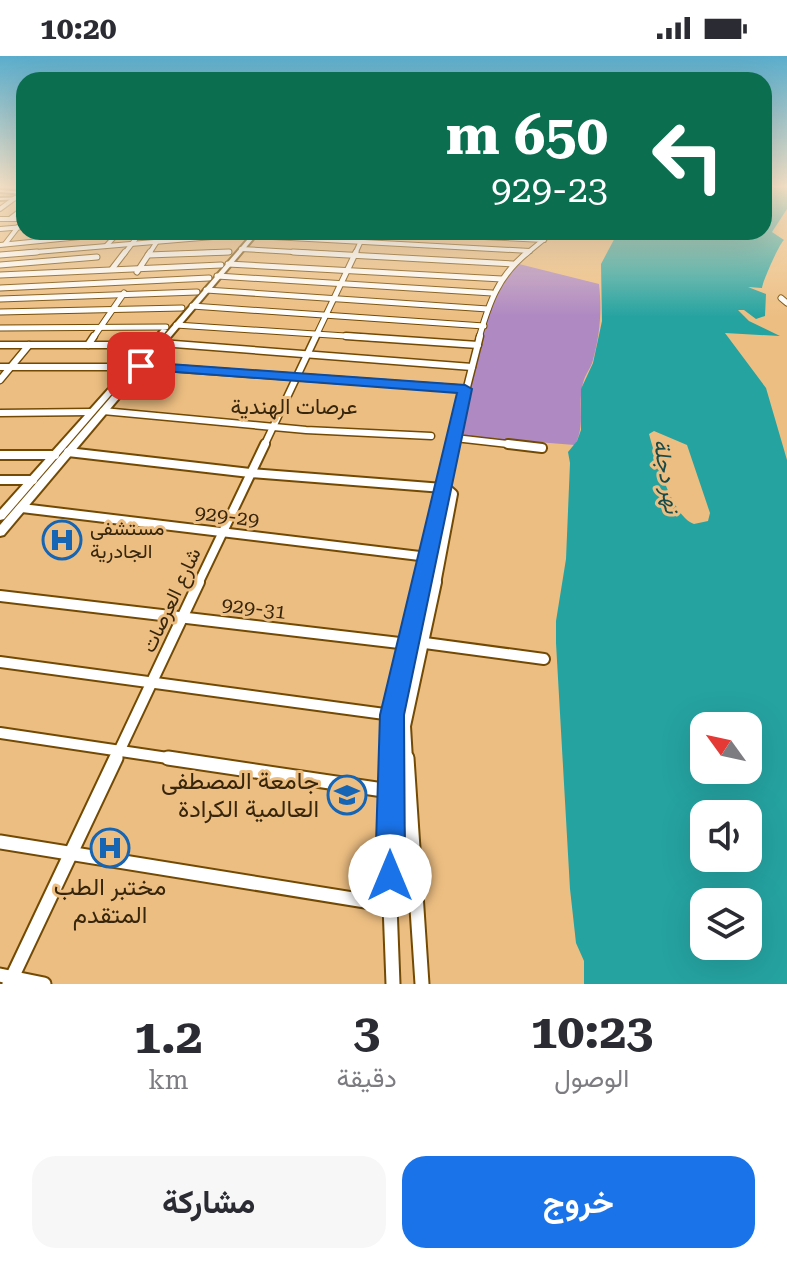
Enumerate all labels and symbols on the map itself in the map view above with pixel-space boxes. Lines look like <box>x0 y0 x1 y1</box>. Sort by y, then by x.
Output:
pin <box>107 332 175 400</box>
district label: عرصات الهندية <box>231 394 358 420</box>
water label: نهر دجلة <box>648 437 685 517</box>
street label: 929-29 <box>193 500 261 532</box>
place label: مستشفى الجادرية <box>90 516 165 564</box>
hospital icon: مستشفى الجادرية <box>41 519 83 561</box>
street label: شارع العرصات <box>136 544 208 657</box>
street label: 929-31 <box>220 592 288 624</box>
north arrow <box>690 712 762 784</box>
place label: جامعة المصطفى العالمية الكرادة <box>161 767 319 824</box>
school or university icon: جامعة المصطفى العالمية الكرادة <box>326 774 368 816</box>
hospital icon: مختبر الطب المتقدم <box>89 827 131 869</box>
position arrow <box>348 834 432 918</box>
place label: مختبر الطب المتقدم <box>54 873 166 931</box>

